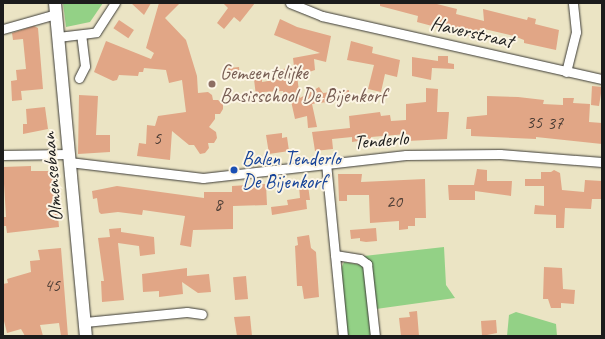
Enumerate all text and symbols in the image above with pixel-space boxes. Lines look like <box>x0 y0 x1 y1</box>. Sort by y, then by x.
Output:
street label: Haverstraat <box>428 11 516 53</box>
place label: Gemeentelijke Basisschool De Bijenkorf <box>220 60 386 107</box>
marker: Gemeentelijke Basisschool De Bijenkorf <box>207 79 217 89</box>
house number: 35 <box>526 111 542 133</box>
house number: 37 <box>547 112 563 134</box>
street label: Tenderlo <box>353 126 409 154</box>
house number: 5 <box>153 127 161 149</box>
street label: Olmensebaan <box>36 131 68 223</box>
place label: Balen Tenderlo De Bijenkorf <box>242 146 340 193</box>
marker: Balen Tenderlo De Bijenkorf <box>229 165 239 175</box>
house number: 20 <box>386 190 402 212</box>
house number: 8 <box>214 193 222 215</box>
house number: 45 <box>44 274 60 296</box>

